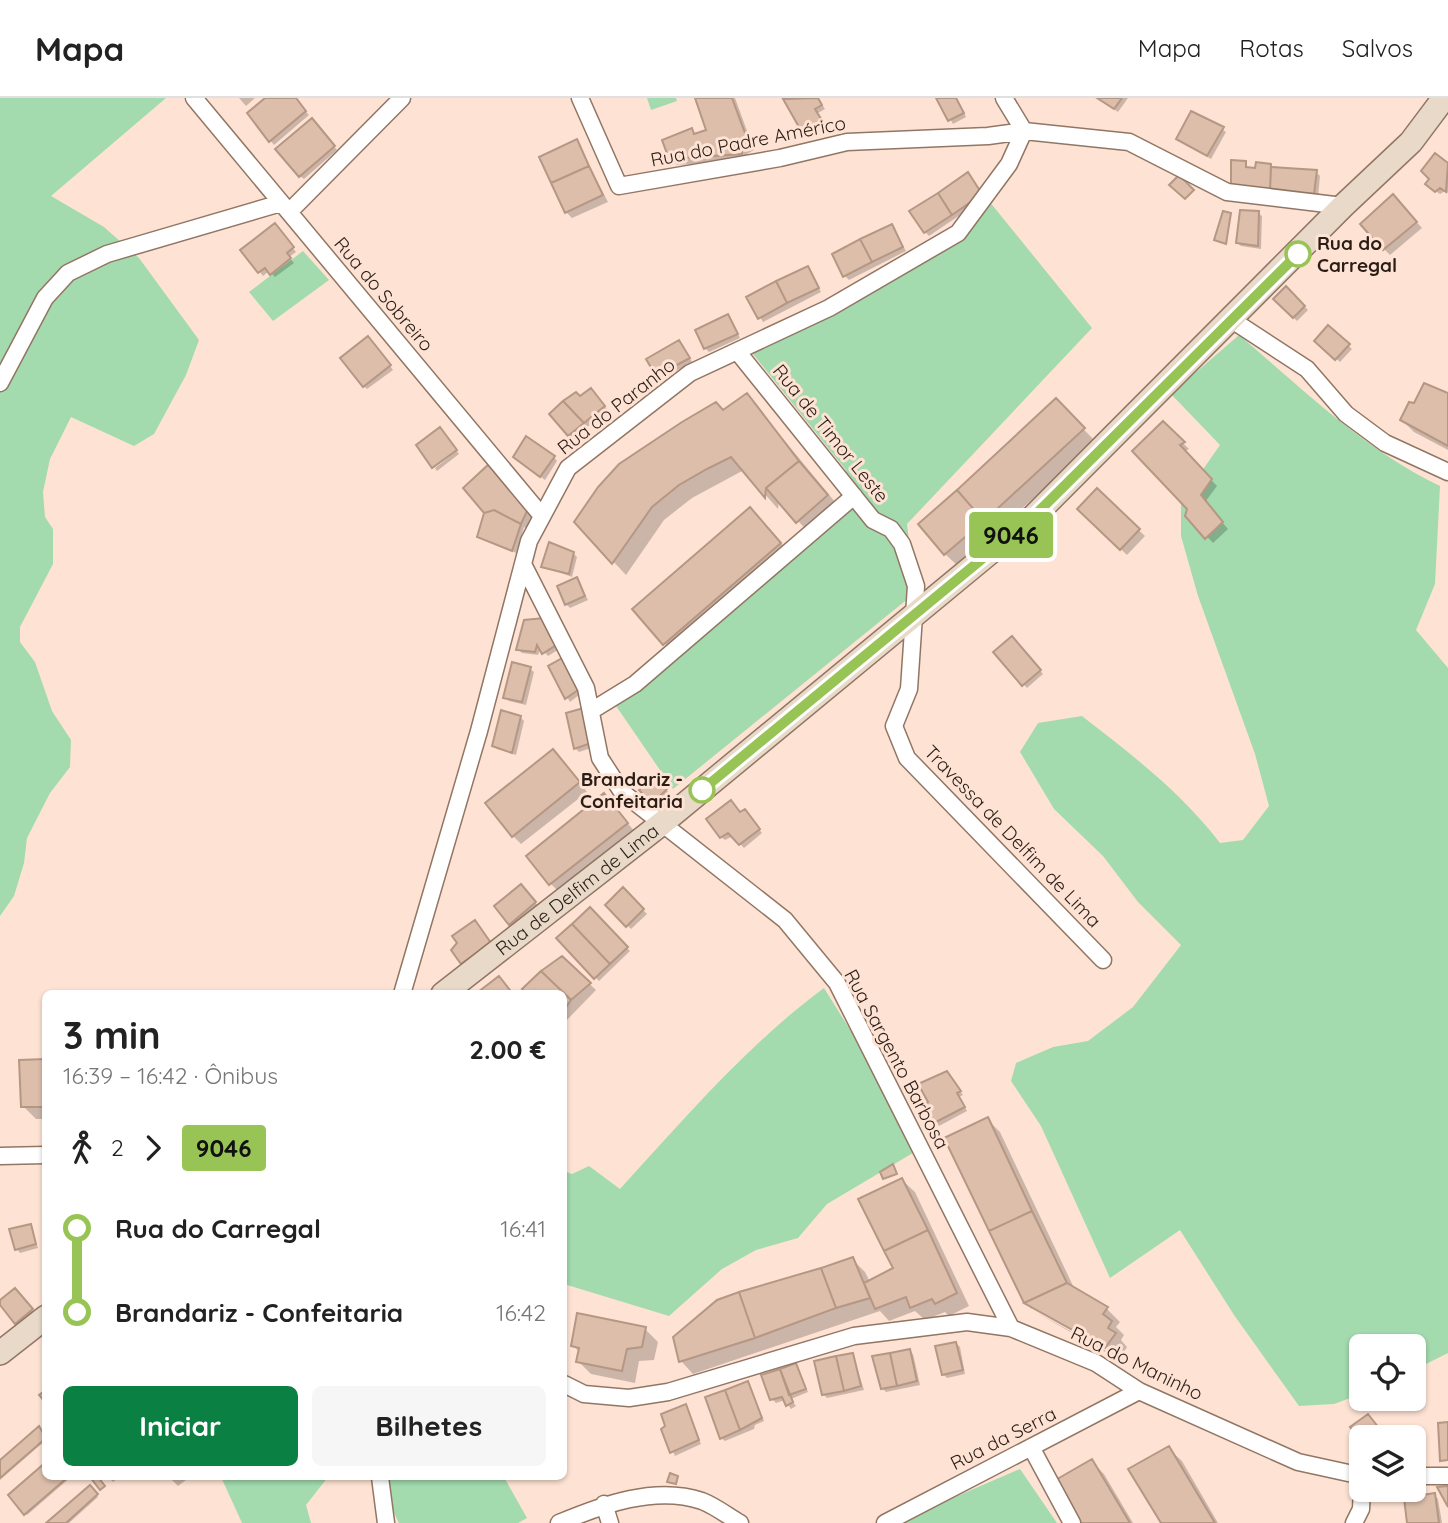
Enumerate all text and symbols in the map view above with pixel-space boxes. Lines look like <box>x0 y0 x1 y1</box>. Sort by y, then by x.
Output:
text: Mapa <box>35 28 124 69</box>
text: Mapa <box>1138 33 1201 63</box>
text: Rotas <box>1239 33 1304 63</box>
text: Salvos <box>1342 33 1413 63</box>
street label: Rua do Padre Américo <box>648 110 848 172</box>
place label: Rua do Carregal <box>1317 231 1397 277</box>
street label: Rua do Sobreiro <box>329 232 439 356</box>
marker: Rua do Carregal <box>1285 241 1311 267</box>
street label: Rua do Paranho <box>552 353 680 459</box>
street label: Rua de Timor Leste <box>768 359 894 507</box>
line badge: 9046 <box>962 512 1060 558</box>
text: 9046 <box>983 520 1039 550</box>
street label: Travessa de Delfim de Lima <box>920 740 1106 932</box>
place label: Brandariz - Confeitaria <box>580 767 683 813</box>
marker: Brandariz - Confeitaria <box>689 777 715 803</box>
street label: Rua de Delfim de Lima <box>491 818 663 961</box>
street label: Rua Sargento Barbosa <box>839 965 955 1153</box>
text: 3 min <box>63 1011 161 1059</box>
text: 2.00 € <box>469 1033 546 1066</box>
text: 16:39 – 16:42 · Ônibus <box>63 1061 278 1090</box>
icon: walk <box>63 1129 101 1167</box>
icon: forward <box>134 1129 172 1167</box>
text: 2 <box>111 1133 124 1162</box>
text: 9046 <box>196 1133 252 1163</box>
text: Rua do Carregal <box>115 1212 321 1245</box>
text: 16:41 <box>500 1214 546 1243</box>
text: Brandariz - Confeitaria <box>115 1296 403 1329</box>
text: 16:42 <box>496 1298 546 1327</box>
street label: Rua do Maninho <box>1067 1321 1207 1405</box>
map controls <box>1349 1334 1426 1502</box>
button: locate <box>1349 1334 1426 1411</box>
button: Iniciar <box>63 1386 298 1466</box>
button: Bilhetes <box>312 1386 546 1466</box>
street label: Rua da Serra <box>946 1401 1060 1475</box>
button: layers <box>1349 1425 1426 1502</box>

